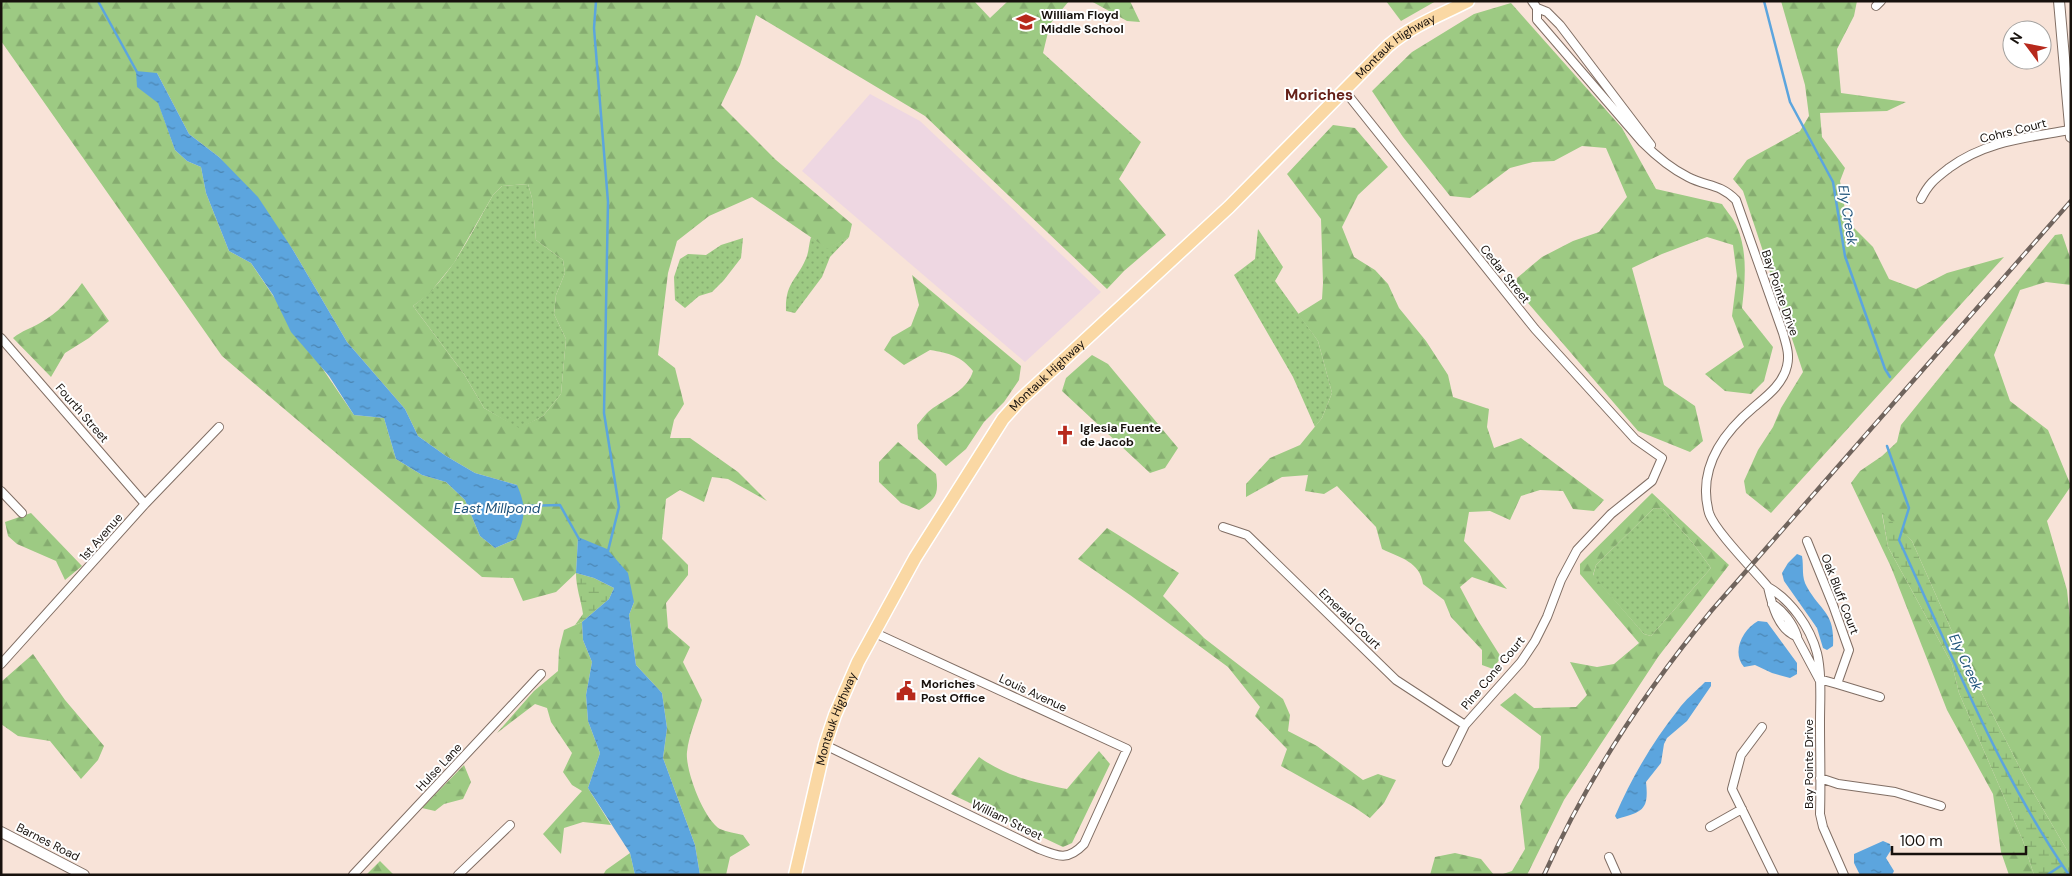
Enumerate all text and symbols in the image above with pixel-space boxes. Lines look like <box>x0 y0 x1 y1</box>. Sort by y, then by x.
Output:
place label: William Floyd Middle School <box>1041 7 1124 37</box>
street label: Montauk Highway <box>1352 10 1438 82</box>
school or university icon: William Floyd Middle School <box>1015 11 1037 33</box>
north arrow <box>2002 20 2052 70</box>
text: N <box>2006 29 2026 47</box>
district label: Moriches <box>1285 85 1353 105</box>
street label: Cohrs Court <box>1978 115 2048 147</box>
water label: Ely Creek <box>1834 184 1862 247</box>
street label: Cedar Street <box>1476 241 1534 307</box>
street label: Bay Pointe Drive <box>1758 248 1802 338</box>
street label: Montauk Highway <box>1006 336 1089 415</box>
street label: Fourth Street <box>52 380 112 446</box>
place label: Iglesia Fuente de Jacob <box>1080 420 1161 450</box>
church icon: Iglesia Fuente de Jacob <box>1054 424 1076 446</box>
water label: East Millpond <box>454 499 541 517</box>
street label: 1st Avenue <box>76 510 126 564</box>
street label: Oak Bluff Court <box>1817 551 1863 637</box>
street label: Emerald Court <box>1316 585 1385 653</box>
water label: Ely Creek <box>1945 631 1987 694</box>
street label: Pine Cone Court <box>1458 633 1529 713</box>
street label: Montauk Highway <box>813 669 861 767</box>
street label: Louis Avenue <box>997 670 1070 716</box>
place label: Moriches Post Office <box>921 676 985 706</box>
public building icon: Moriches Post Office <box>895 680 917 702</box>
street label: Bay Pointe Drive <box>1801 719 1817 809</box>
street label: Hulse Lane <box>413 739 466 795</box>
street label: William Street <box>969 796 1045 844</box>
street label: Barnes Road <box>14 819 82 865</box>
scale bar <box>1892 824 2026 856</box>
text: 100 m <box>1900 831 1943 851</box>

